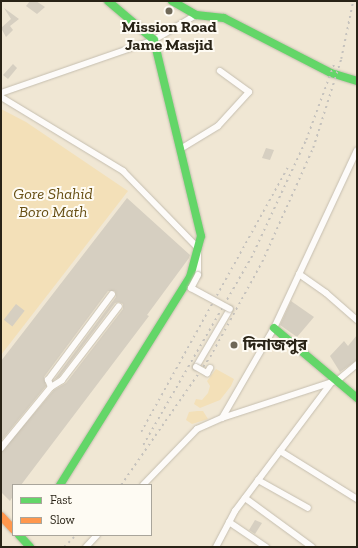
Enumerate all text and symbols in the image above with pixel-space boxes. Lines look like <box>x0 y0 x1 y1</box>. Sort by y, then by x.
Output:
marker: Mission Road Jame Masjid <box>164 6 174 16</box>
place label: Mission Road Jame Masjid <box>121 17 217 55</box>
park label: Gore Shahid Boro Math <box>13 184 93 222</box>
place label: দিনাজপুর <box>243 335 307 355</box>
marker: দিনাজপুর <box>228 339 240 351</box>
legend <box>12 484 152 536</box>
text: Fast <box>50 493 72 507</box>
text: Slow <box>50 513 75 527</box>

